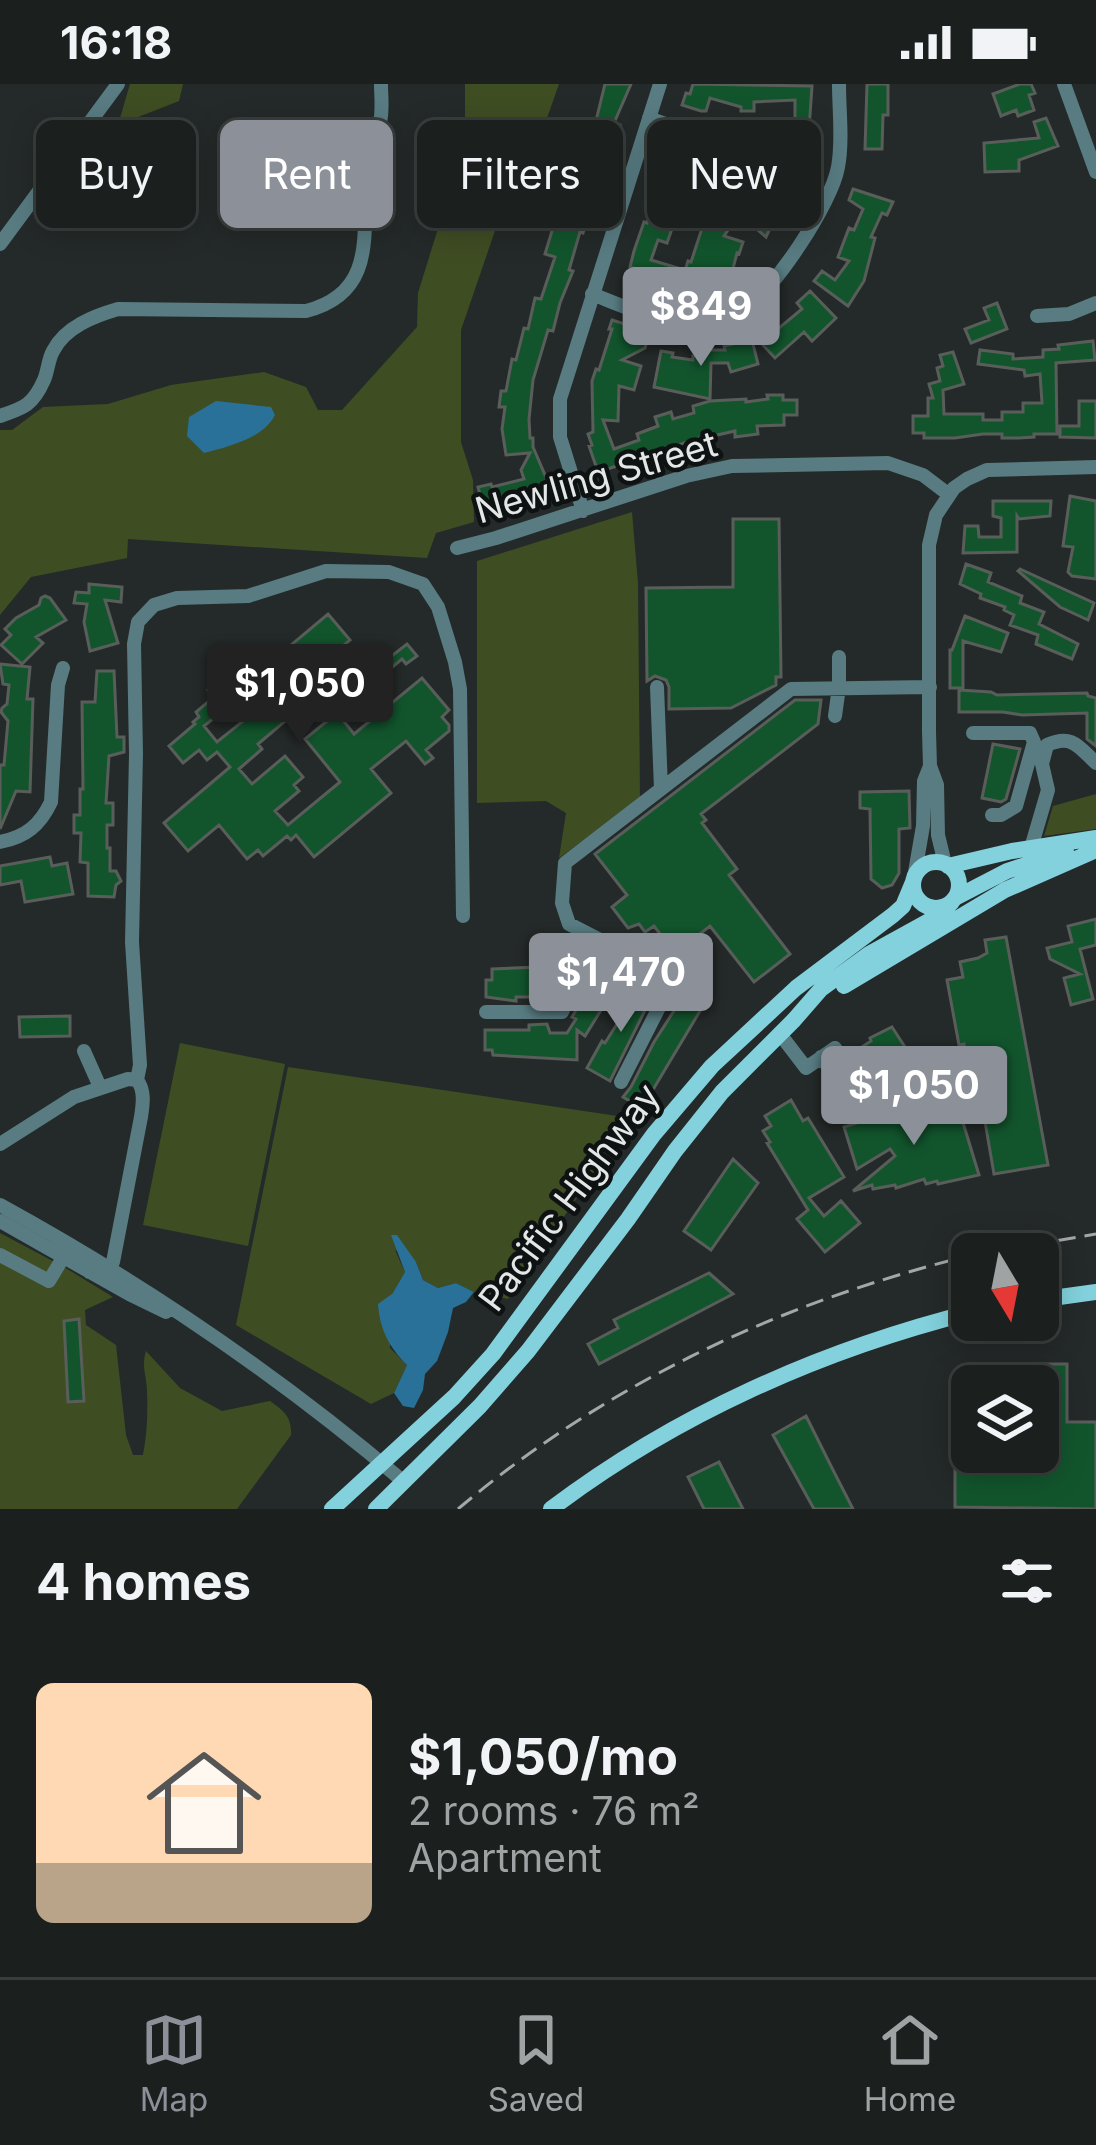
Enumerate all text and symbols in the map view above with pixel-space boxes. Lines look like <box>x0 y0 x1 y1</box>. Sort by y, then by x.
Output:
text: 16:18 <box>60 15 172 70</box>
chip: Buy <box>36 120 196 228</box>
chip: Rent <box>220 120 393 228</box>
chip: Filters <box>417 120 623 228</box>
chip: New <box>647 120 821 228</box>
pin: $849 <box>630 267 772 369</box>
text: $849 <box>650 282 752 329</box>
street label: Newling Street <box>470 421 722 533</box>
pin: $1,050 <box>202 644 398 746</box>
text: $1,050 <box>234 659 366 706</box>
pin: $1,470 <box>523 933 719 1035</box>
text: $1,470 <box>556 948 686 995</box>
pin: $1,050 <box>816 1046 1012 1148</box>
text: $1,050 <box>848 1061 980 1108</box>
street label: Pacific Highway <box>469 1075 669 1319</box>
north arrow <box>951 1233 1059 1341</box>
map controls <box>951 1233 1059 1473</box>
button: layers <box>951 1365 1059 1473</box>
icon: filters <box>994 1548 1060 1614</box>
text: 4 homes <box>36 1551 251 1612</box>
text: $1,050/mo <box>408 1726 678 1787</box>
icon: home <box>132 1731 276 1875</box>
text: 2 rooms · 76 m² <box>408 1787 700 1834</box>
text: Apartment <box>408 1834 602 1881</box>
tab: Map <box>140 2007 208 2119</box>
tab: Saved <box>488 2007 584 2119</box>
tab: Home <box>864 2007 956 2119</box>

